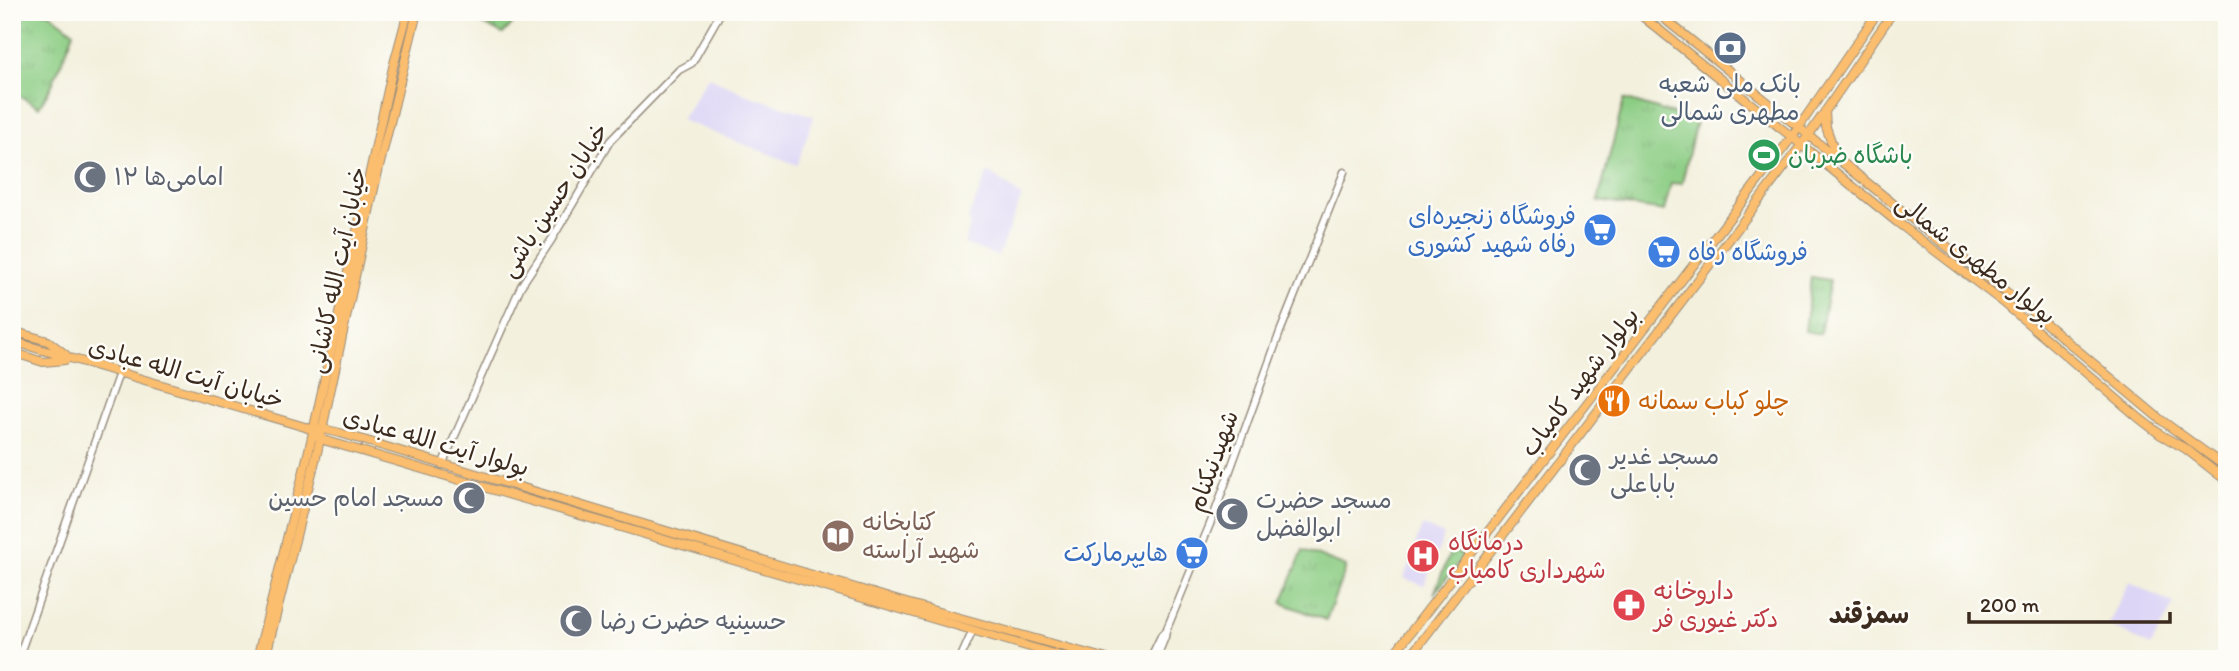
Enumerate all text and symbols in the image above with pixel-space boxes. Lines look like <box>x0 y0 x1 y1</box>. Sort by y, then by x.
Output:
bank icon: بانک ملی شعبه مطهری شمالی <box>1711 29 1749 67</box>
place label: بانک ملی شعبه مطهری شمالی <box>1659 69 1801 127</box>
street label: خیابان حسین باشی <box>493 117 615 283</box>
sports icon: باشگاه ضربان <box>1745 136 1783 174</box>
place label: باشگاه ضربان <box>1788 140 1913 169</box>
mosque icon: ۱۲ امامی‌ها <box>71 158 109 196</box>
place label: ۱۲ امامی‌ها <box>114 162 224 192</box>
street label: خیابان آیت الله کاشانی <box>300 164 374 376</box>
street label: بولوار مطهری شمالی <box>1889 187 2062 332</box>
place label: فروشگاه زنجیره‌ای رفاه شهید کشوری <box>1407 201 1576 259</box>
supermarket icon: فروشگاه زنجیره‌ای رفاه شهید کشوری <box>1581 211 1619 249</box>
supermarket icon: فروشگاه رفاه <box>1645 233 1683 271</box>
place label: فروشگاه رفاه <box>1688 237 1808 266</box>
street label: بولوار شهید کامیاب <box>1514 302 1647 463</box>
street label: خیابان آیت الله عبادی <box>85 331 287 414</box>
restaurant icon: چلو کباب سمانه <box>1595 382 1633 420</box>
place label: چلو کباب سمانه <box>1638 386 1789 417</box>
street label: بولوار آیت الله عبادی <box>339 401 532 484</box>
street label: شهیدنیکنام <box>1181 406 1248 517</box>
place label: مسجد غدیر باباعلی <box>1608 441 1719 499</box>
mosque icon: مسجد غدیر باباعلی <box>1566 451 1604 489</box>
mosque icon: مسجد امام حسین <box>450 479 488 517</box>
place label: مسجد امام حسین <box>268 483 444 516</box>
place label: مسجد حضرت ابوالفضل <box>1256 485 1392 543</box>
mosque icon: مسجد حضرت ابوالفضل <box>1213 495 1251 533</box>
place label: کتابخانه شهید آراسته <box>862 507 980 564</box>
library icon: کتابخانه شهید آراسته <box>819 517 857 555</box>
place label: درمانگاه شهرداری کامیاب <box>1448 527 1606 584</box>
supermarket icon: هایپرمارکت <box>1173 534 1211 572</box>
hospital icon: درمانگاه شهرداری کامیاب <box>1404 537 1442 575</box>
place label: هایپرمارکت <box>1064 538 1168 568</box>
place label: داروخانه دکتر غیوری فر <box>1652 576 1778 634</box>
scale bar <box>1969 580 2171 624</box>
pharmacy icon: داروخانه دکتر غیوری فر <box>1610 586 1648 624</box>
text: 200 m <box>1980 592 2040 617</box>
district label: سمزقند <box>1829 598 1909 630</box>
mosque icon: حسینیه حضرت رضا <box>557 602 595 640</box>
place label: حسینیه حضرت رضا <box>600 606 786 635</box>

